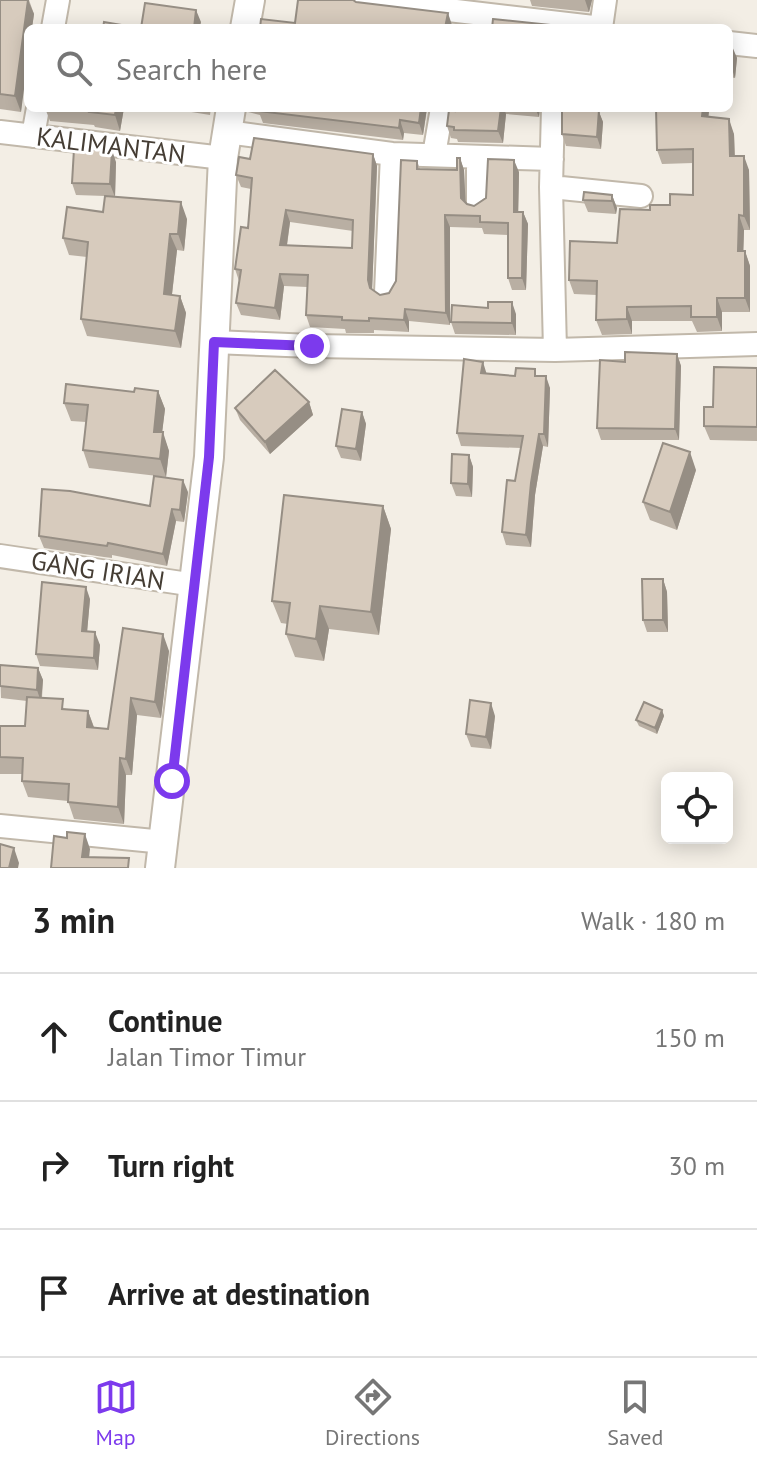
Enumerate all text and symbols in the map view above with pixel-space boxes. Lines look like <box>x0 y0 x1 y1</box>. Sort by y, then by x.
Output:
search box <box>24 24 733 112</box>
icon: search <box>52 46 96 90</box>
text: Search here <box>116 49 267 88</box>
street label: KALIMANTAN <box>35 119 187 171</box>
route end <box>294 328 330 364</box>
street label: GANG IRIAN <box>29 543 167 597</box>
route start <box>154 763 190 799</box>
map controls <box>661 772 733 844</box>
button: locate <box>661 772 733 844</box>
text: 3 min <box>32 898 115 942</box>
text: Walk · 180 m <box>581 904 725 937</box>
text: Continue <box>108 1001 222 1040</box>
icon: ahead <box>32 1015 76 1059</box>
text: 150 m <box>654 1021 725 1054</box>
text: Jalan Timor Timur <box>108 1040 306 1073</box>
icon: right <box>32 1143 76 1187</box>
text: Turn right <box>108 1146 234 1185</box>
text: 30 m <box>669 1149 725 1182</box>
icon: arrive <box>32 1271 76 1315</box>
text: Arrive at destination <box>108 1274 370 1313</box>
tab: Map <box>94 1375 138 1451</box>
tab: Directions <box>325 1375 420 1451</box>
tab: Saved <box>607 1375 663 1451</box>

